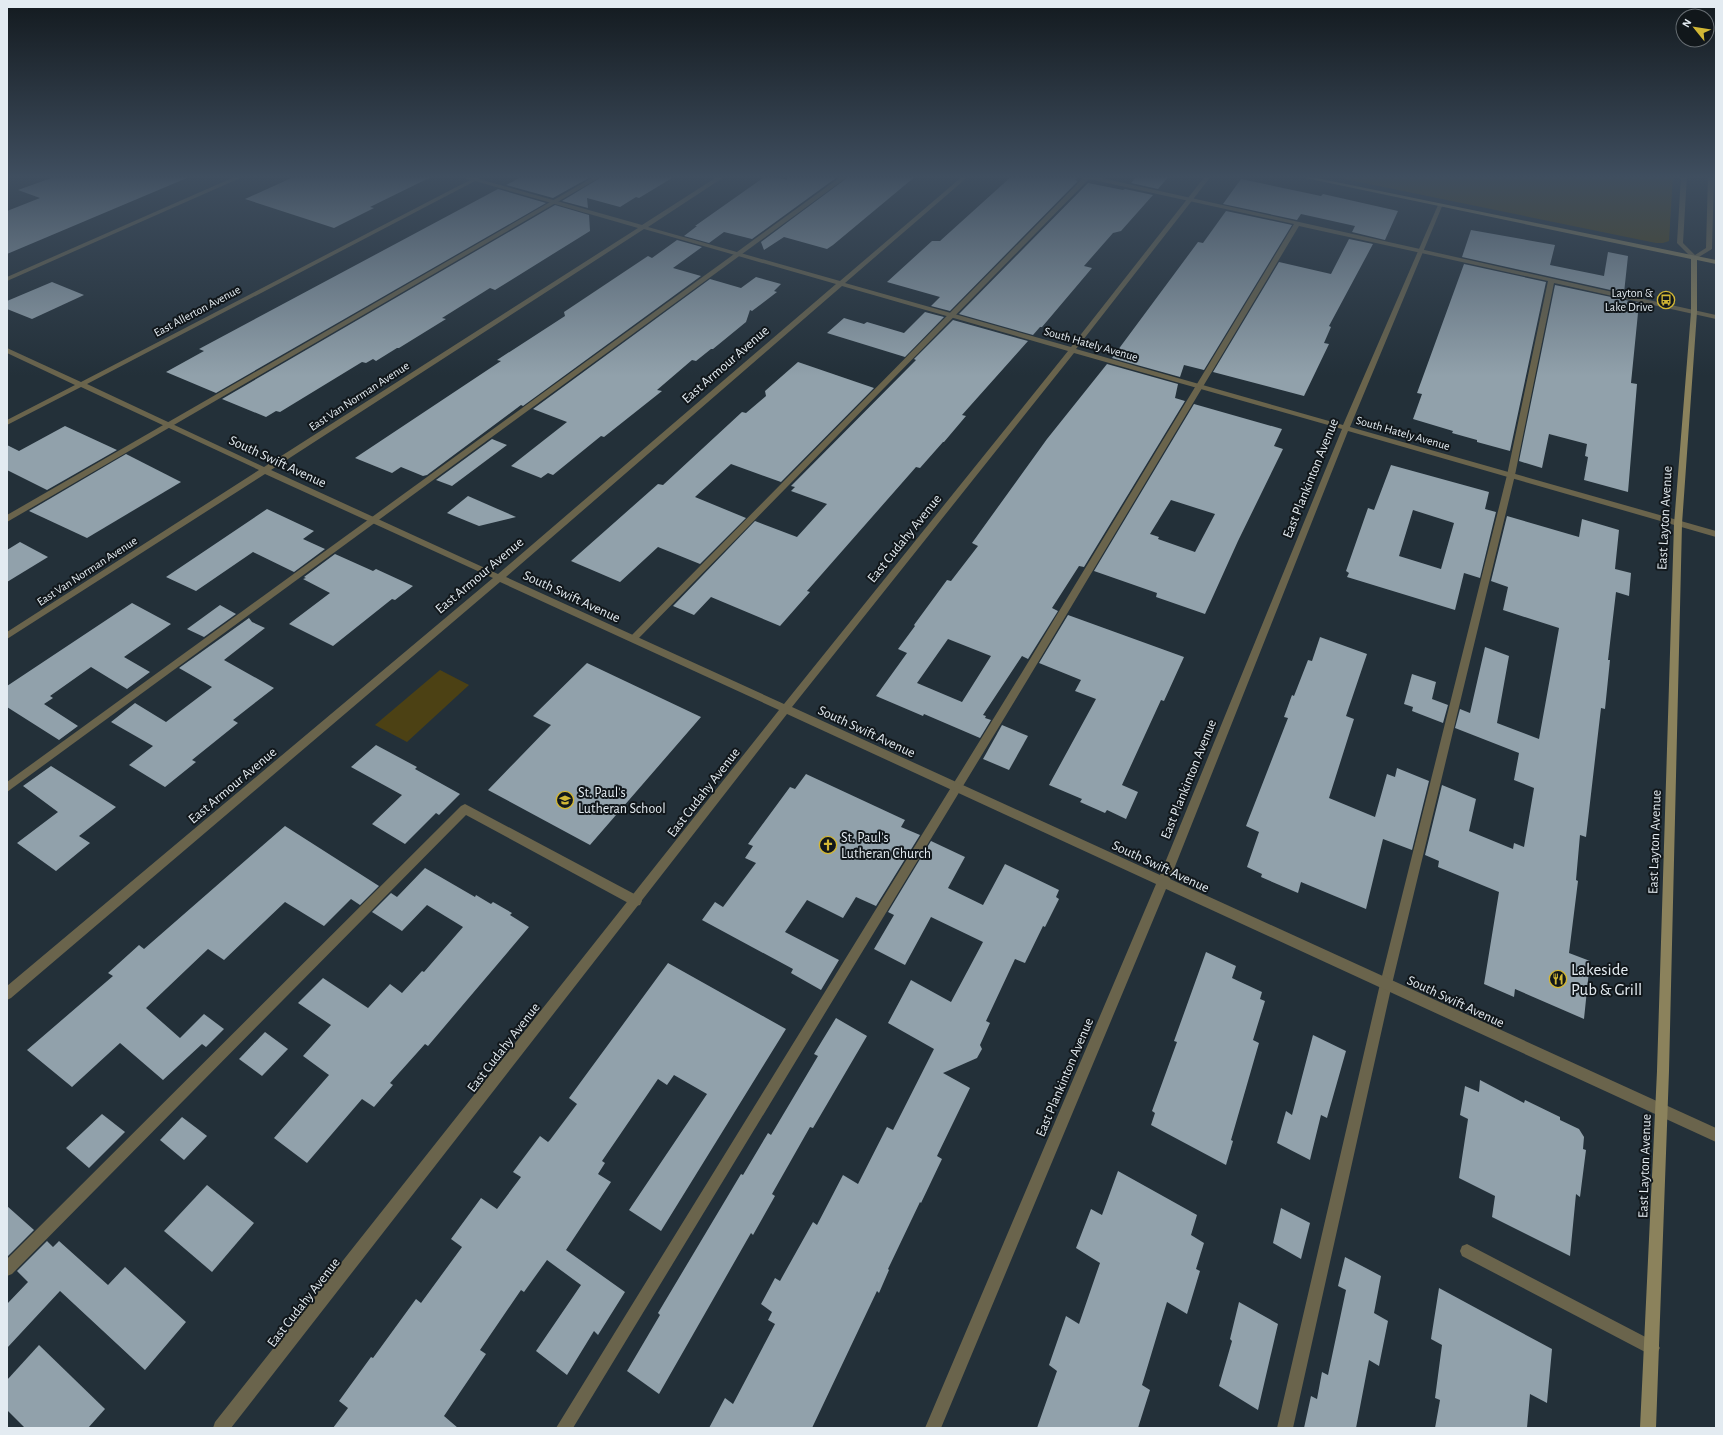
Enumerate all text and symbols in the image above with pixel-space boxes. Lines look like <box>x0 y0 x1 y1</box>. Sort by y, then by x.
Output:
north arrow <box>1675 8 1715 48</box>
text: N <box>1680 17 1693 29</box>
street label: East Allerton Avenue <box>152 283 242 339</box>
place label: Layton & Lake Drive <box>1605 287 1654 313</box>
bus stop icon: Layton & Lake Drive <box>1656 290 1676 310</box>
street label: East Armour Avenue <box>680 323 772 406</box>
street label: South Hately Avenue <box>1042 325 1139 364</box>
street label: East Van Norman Avenue <box>307 359 411 433</box>
street label: South Hately Avenue <box>1354 414 1451 453</box>
street label: East Plankinton Avenue <box>1281 417 1341 540</box>
street label: South Swift Avenue <box>227 433 328 491</box>
street label: East Layton Avenue <box>1655 466 1675 571</box>
street label: East Cudahy Avenue <box>865 492 945 585</box>
street label: East Van Norman Avenue <box>35 534 139 608</box>
street label: East Armour Avenue <box>433 535 526 617</box>
street label: South Swift Avenue <box>521 568 622 626</box>
street label: South Swift Avenue <box>816 703 917 761</box>
street label: East Plankinton Avenue <box>1159 718 1219 841</box>
street label: East Armour Avenue <box>186 745 279 827</box>
street label: East Cudahy Avenue <box>665 745 743 840</box>
place label: St. Paul's Lutheran School <box>578 786 666 816</box>
school or university icon: St. Paul's Lutheran School <box>555 790 575 810</box>
street label: East Layton Avenue <box>1646 790 1664 894</box>
place label: St. Paul's Lutheran Church <box>841 831 931 861</box>
church icon: St. Paul's Lutheran Church <box>818 835 838 855</box>
street label: South Swift Avenue <box>1110 838 1211 896</box>
place label: Lakeside Pub & Grill <box>1571 961 1642 998</box>
restaurant icon: Lakeside Pub & Grill <box>1548 969 1568 989</box>
street label: South Swift Avenue <box>1405 973 1506 1031</box>
street label: East Cudahy Avenue <box>465 1000 543 1095</box>
street label: East Plankinton Avenue <box>1034 1016 1096 1139</box>
street label: East Layton Avenue <box>1636 1114 1654 1218</box>
street label: East Cudahy Avenue <box>265 1255 343 1350</box>

